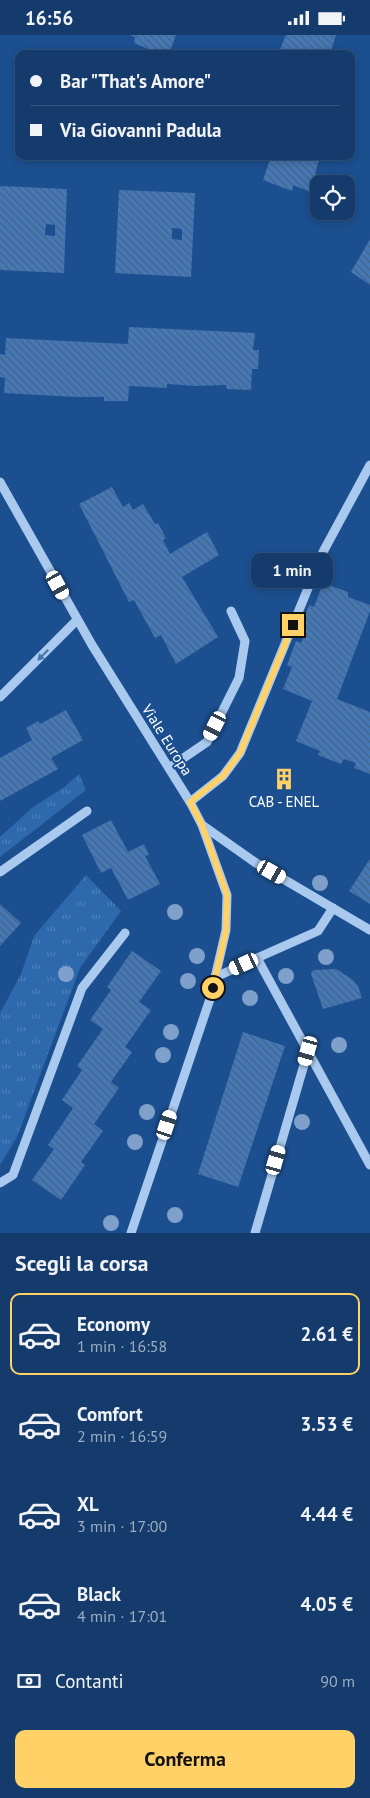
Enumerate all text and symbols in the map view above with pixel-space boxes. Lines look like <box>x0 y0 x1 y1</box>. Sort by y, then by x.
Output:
text: 16:56 <box>25 6 73 30</box>
text: Bar "That's Amore" <box>60 69 211 93</box>
text: Via Giovanni Padula <box>60 118 222 142</box>
map controls <box>310 175 355 220</box>
button: locate <box>310 175 355 220</box>
callout: 1 min <box>252 553 334 587</box>
text: 1 min <box>272 560 312 580</box>
car <box>44 568 71 602</box>
route end <box>282 614 304 636</box>
one-way arrow <box>37 648 49 660</box>
street label: Viale Europa <box>137 700 197 779</box>
car <box>201 709 228 743</box>
building icon: CAB - ENEL <box>271 766 297 792</box>
place label: CAB - ENEL <box>249 792 320 811</box>
car <box>255 858 288 886</box>
car <box>227 951 260 977</box>
route start <box>202 977 224 999</box>
car <box>296 1035 319 1067</box>
car <box>155 1108 178 1142</box>
car <box>264 1144 287 1176</box>
text: Scegli la corsa <box>15 1249 148 1277</box>
icon: car <box>17 1312 62 1357</box>
text: Economy <box>77 1312 150 1336</box>
text: 2.61 € <box>300 1322 353 1346</box>
text: 1 min · 16:58 <box>77 1336 167 1356</box>
icon: car <box>17 1402 62 1447</box>
text: Comfort <box>77 1402 143 1426</box>
text: 3.53 € <box>300 1412 353 1436</box>
text: 2 min · 16:59 <box>77 1426 167 1446</box>
icon: car <box>17 1492 62 1537</box>
text: XL <box>77 1492 99 1516</box>
text: 4.44 € <box>300 1502 353 1526</box>
text: 3 min · 17:00 <box>77 1516 167 1536</box>
icon: car <box>17 1582 62 1627</box>
text: Black <box>77 1582 121 1606</box>
text: 4.05 € <box>300 1592 353 1616</box>
text: 4 min · 17:01 <box>77 1606 167 1626</box>
icon: cash <box>15 1667 43 1695</box>
text: Contanti <box>55 1669 124 1693</box>
text: 90 m <box>320 1671 355 1691</box>
button: Conferma <box>15 1730 355 1788</box>

